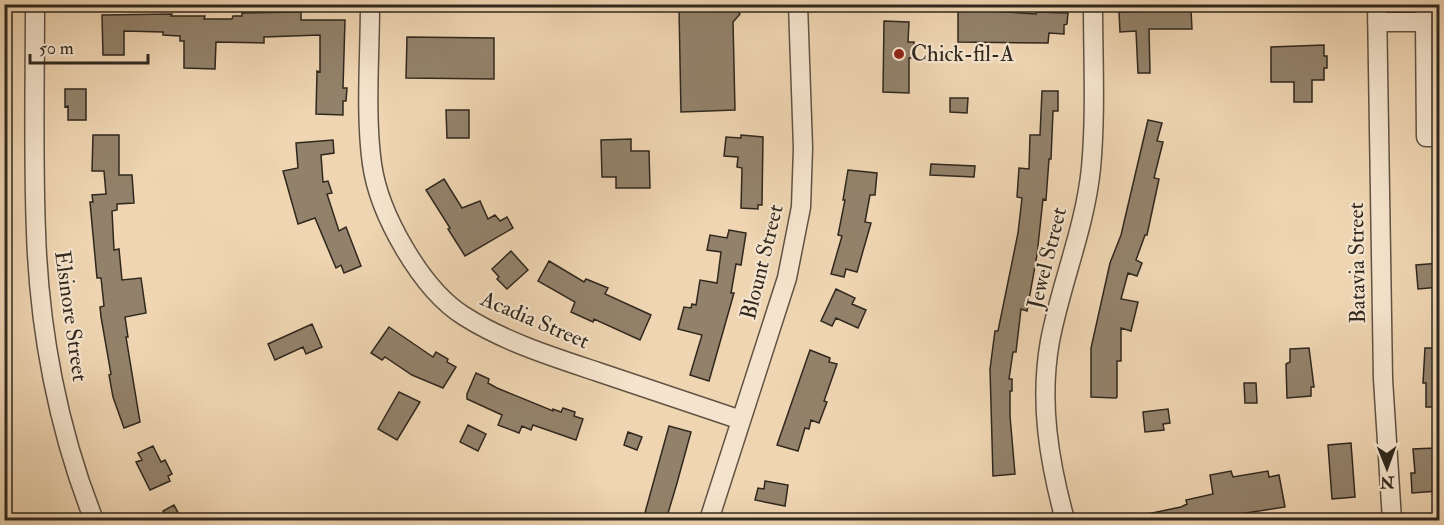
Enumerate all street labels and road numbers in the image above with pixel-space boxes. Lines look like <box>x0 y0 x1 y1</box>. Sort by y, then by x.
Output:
street label: Blount Street <box>734 201 790 323</box>
street label: Batavia Street <box>1342 202 1372 324</box>
street label: Jewel Street <box>1021 204 1073 313</box>
street label: Elsinore Street <box>48 249 94 383</box>
street label: Acadia Street <box>476 284 594 355</box>

